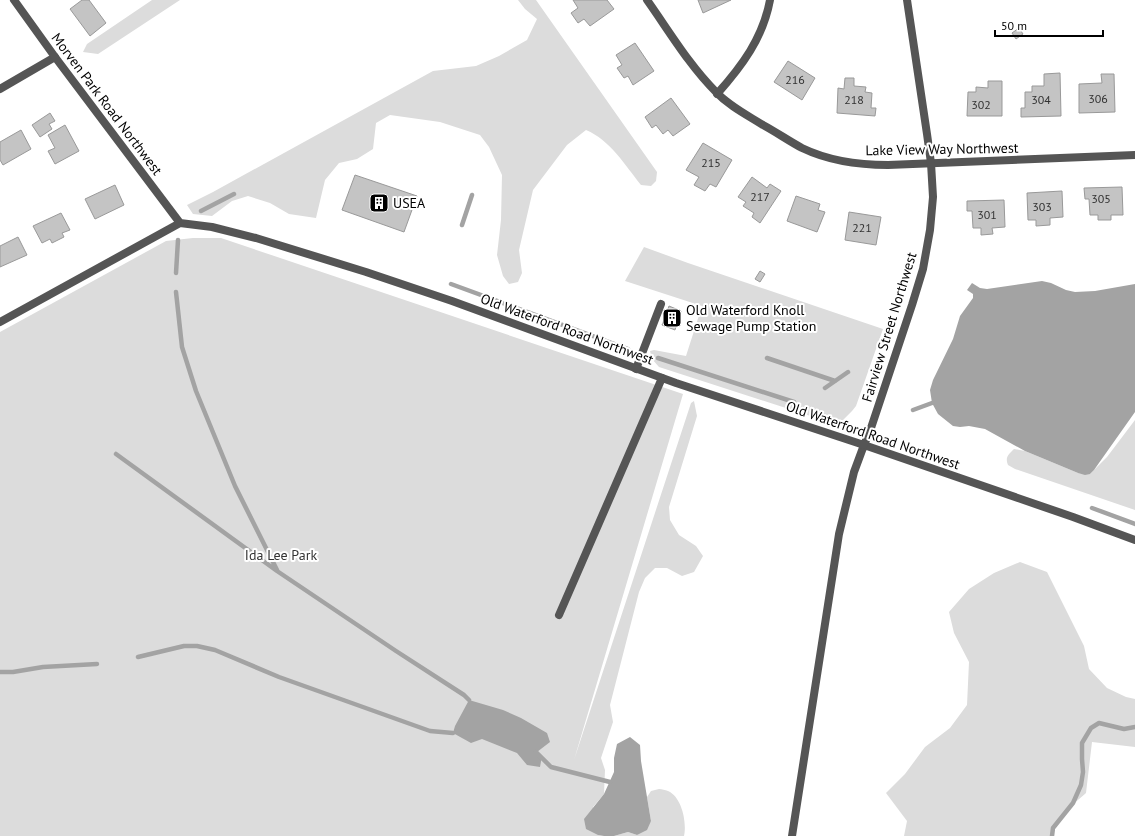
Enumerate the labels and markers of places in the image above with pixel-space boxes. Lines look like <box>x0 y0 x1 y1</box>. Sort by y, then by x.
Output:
building icon: USEA <box>368 192 390 214</box>
place label: USEA <box>393 194 426 212</box>
place label: Old Waterford Knoll Sewage Pump Station <box>686 301 816 335</box>
building icon: Old Waterford Knoll Sewage Pump Station <box>661 307 683 329</box>

